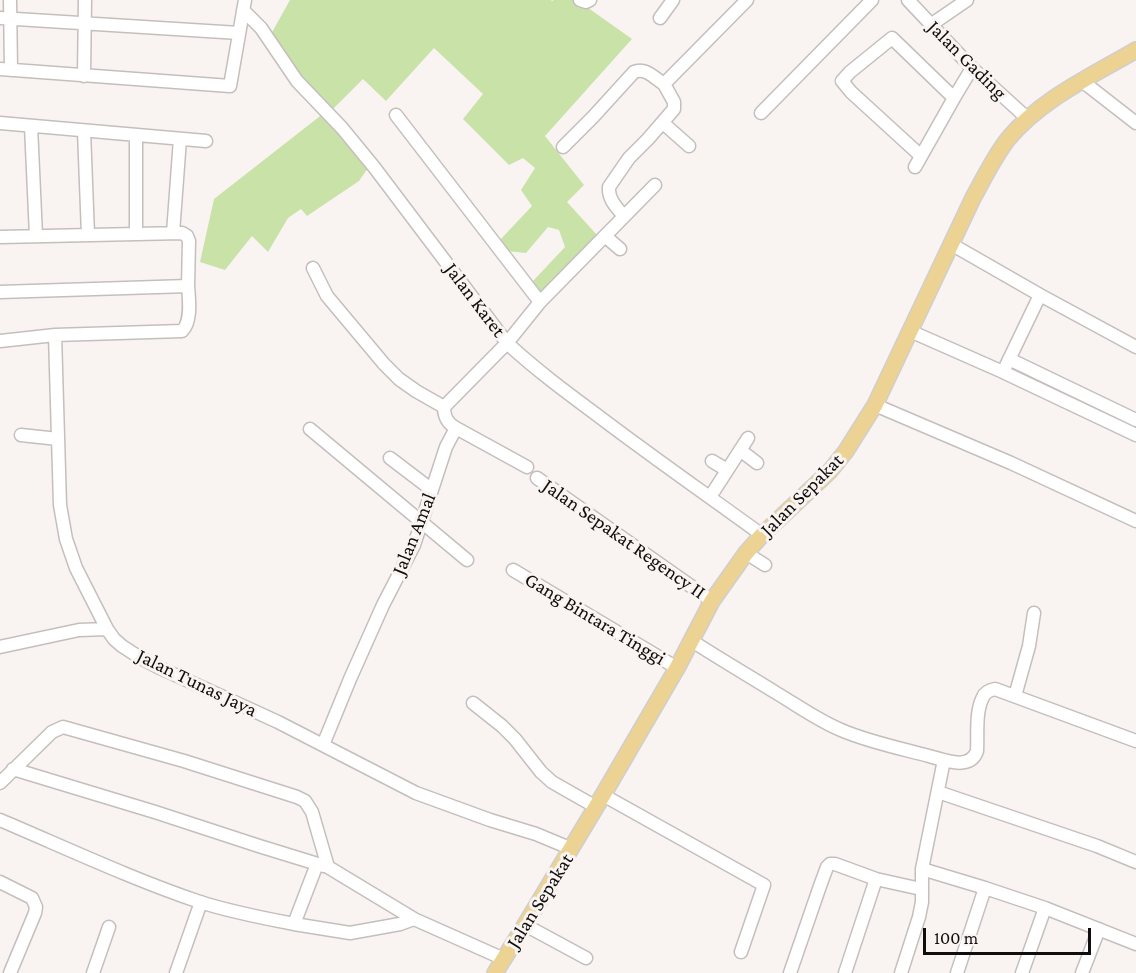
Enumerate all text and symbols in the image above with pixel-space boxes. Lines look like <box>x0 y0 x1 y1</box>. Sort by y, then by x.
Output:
street label: Jalan Gading <box>922 15 1012 105</box>
street label: Jalan Karet <box>439 258 511 342</box>
street label: Jalan Sepakat <box>756 449 848 541</box>
street label: Jalan Sepakat Regency II <box>538 474 710 604</box>
street label: Jalan Amal <box>387 490 441 578</box>
street label: Gang Bintara Tinggi <box>520 568 670 670</box>
street label: Jalan Tunas Jaya <box>133 644 261 722</box>
street label: Jalan Sepakat <box>501 849 579 953</box>
scale bar <box>926 916 1094 954</box>
text: 100 m <box>934 928 978 948</box>

